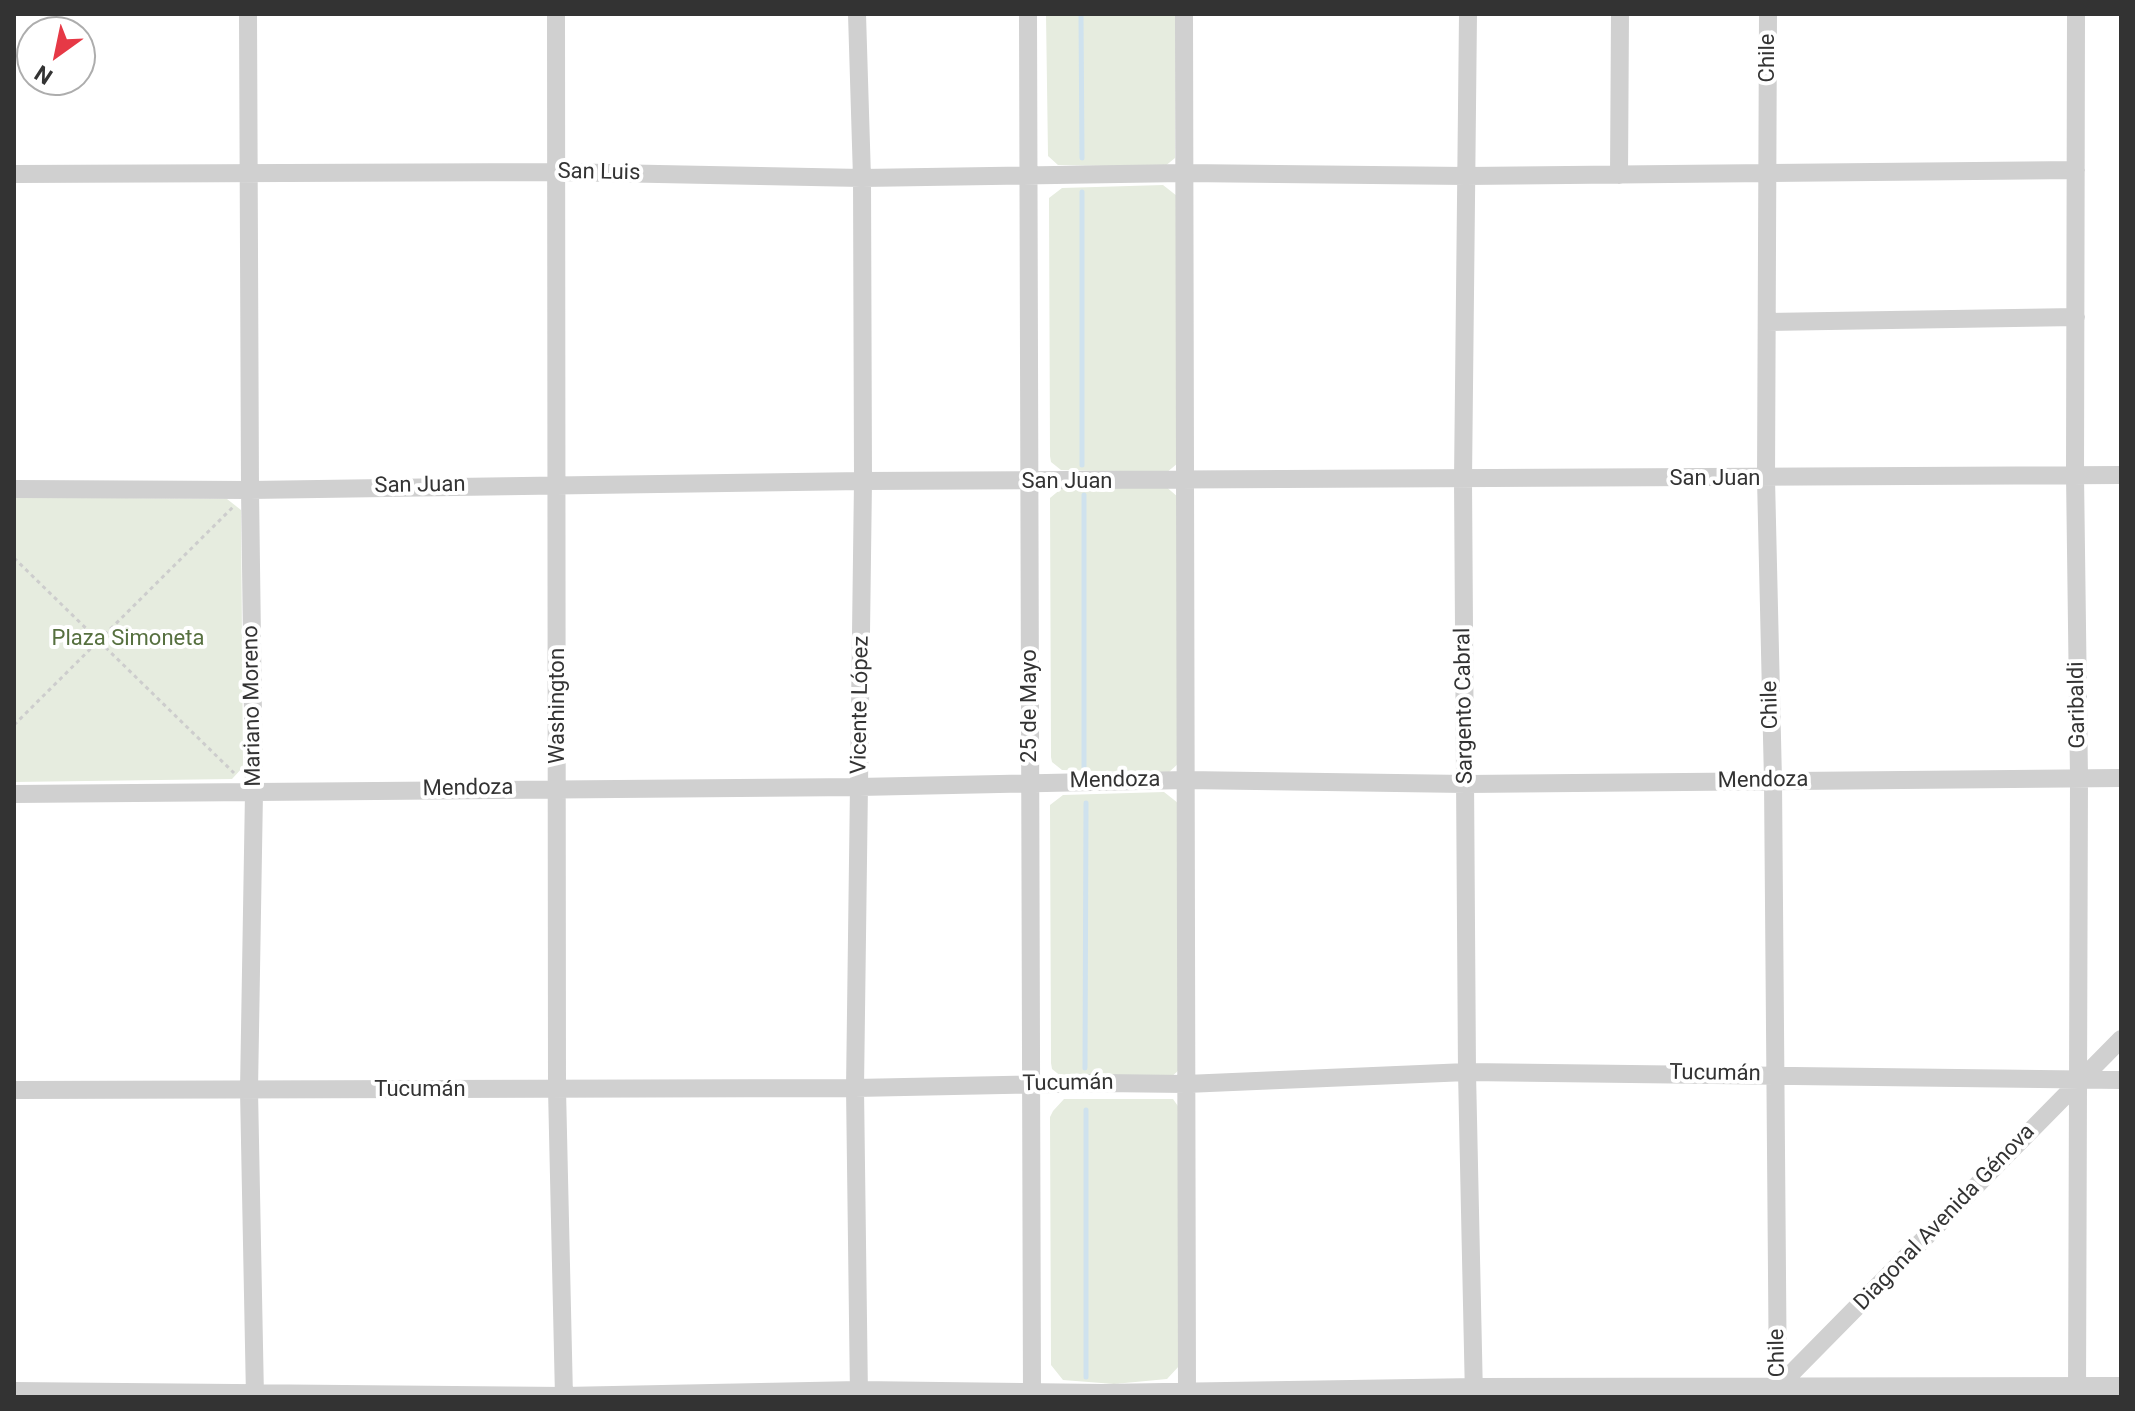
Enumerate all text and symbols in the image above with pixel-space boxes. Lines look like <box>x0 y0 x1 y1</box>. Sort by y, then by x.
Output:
north arrow <box>16 16 96 96</box>
street label: Chile <box>1755 34 1781 82</box>
text: N <box>30 60 57 90</box>
street label: San Luis <box>557 159 641 187</box>
street label: San Juan <box>1669 466 1761 492</box>
street label: San Juan <box>1021 469 1113 495</box>
street label: San Juan <box>374 472 466 500</box>
street label: Mariano Moreno <box>238 625 268 787</box>
park label: Plaza Simoneta <box>52 626 204 652</box>
street label: Sargento Cabral <box>1450 628 1480 784</box>
street label: Vicente López <box>847 636 875 774</box>
street label: Washington <box>545 648 571 764</box>
street label: 25 de Mayo <box>1017 649 1043 763</box>
street label: Garibaldi <box>2064 661 2092 749</box>
street label: Chile <box>1757 680 1785 730</box>
street label: Mendoza <box>1069 767 1161 795</box>
street label: Mendoza <box>1717 767 1809 795</box>
street label: Mendoza <box>422 775 514 803</box>
street label: Tucumán <box>1669 1060 1761 1088</box>
street label: Tucumán <box>1022 1070 1114 1098</box>
street label: Tucumán <box>374 1077 466 1103</box>
street label: Diagonal Avenida Génova <box>1849 1119 2041 1317</box>
street label: Chile <box>1764 1328 1792 1378</box>

